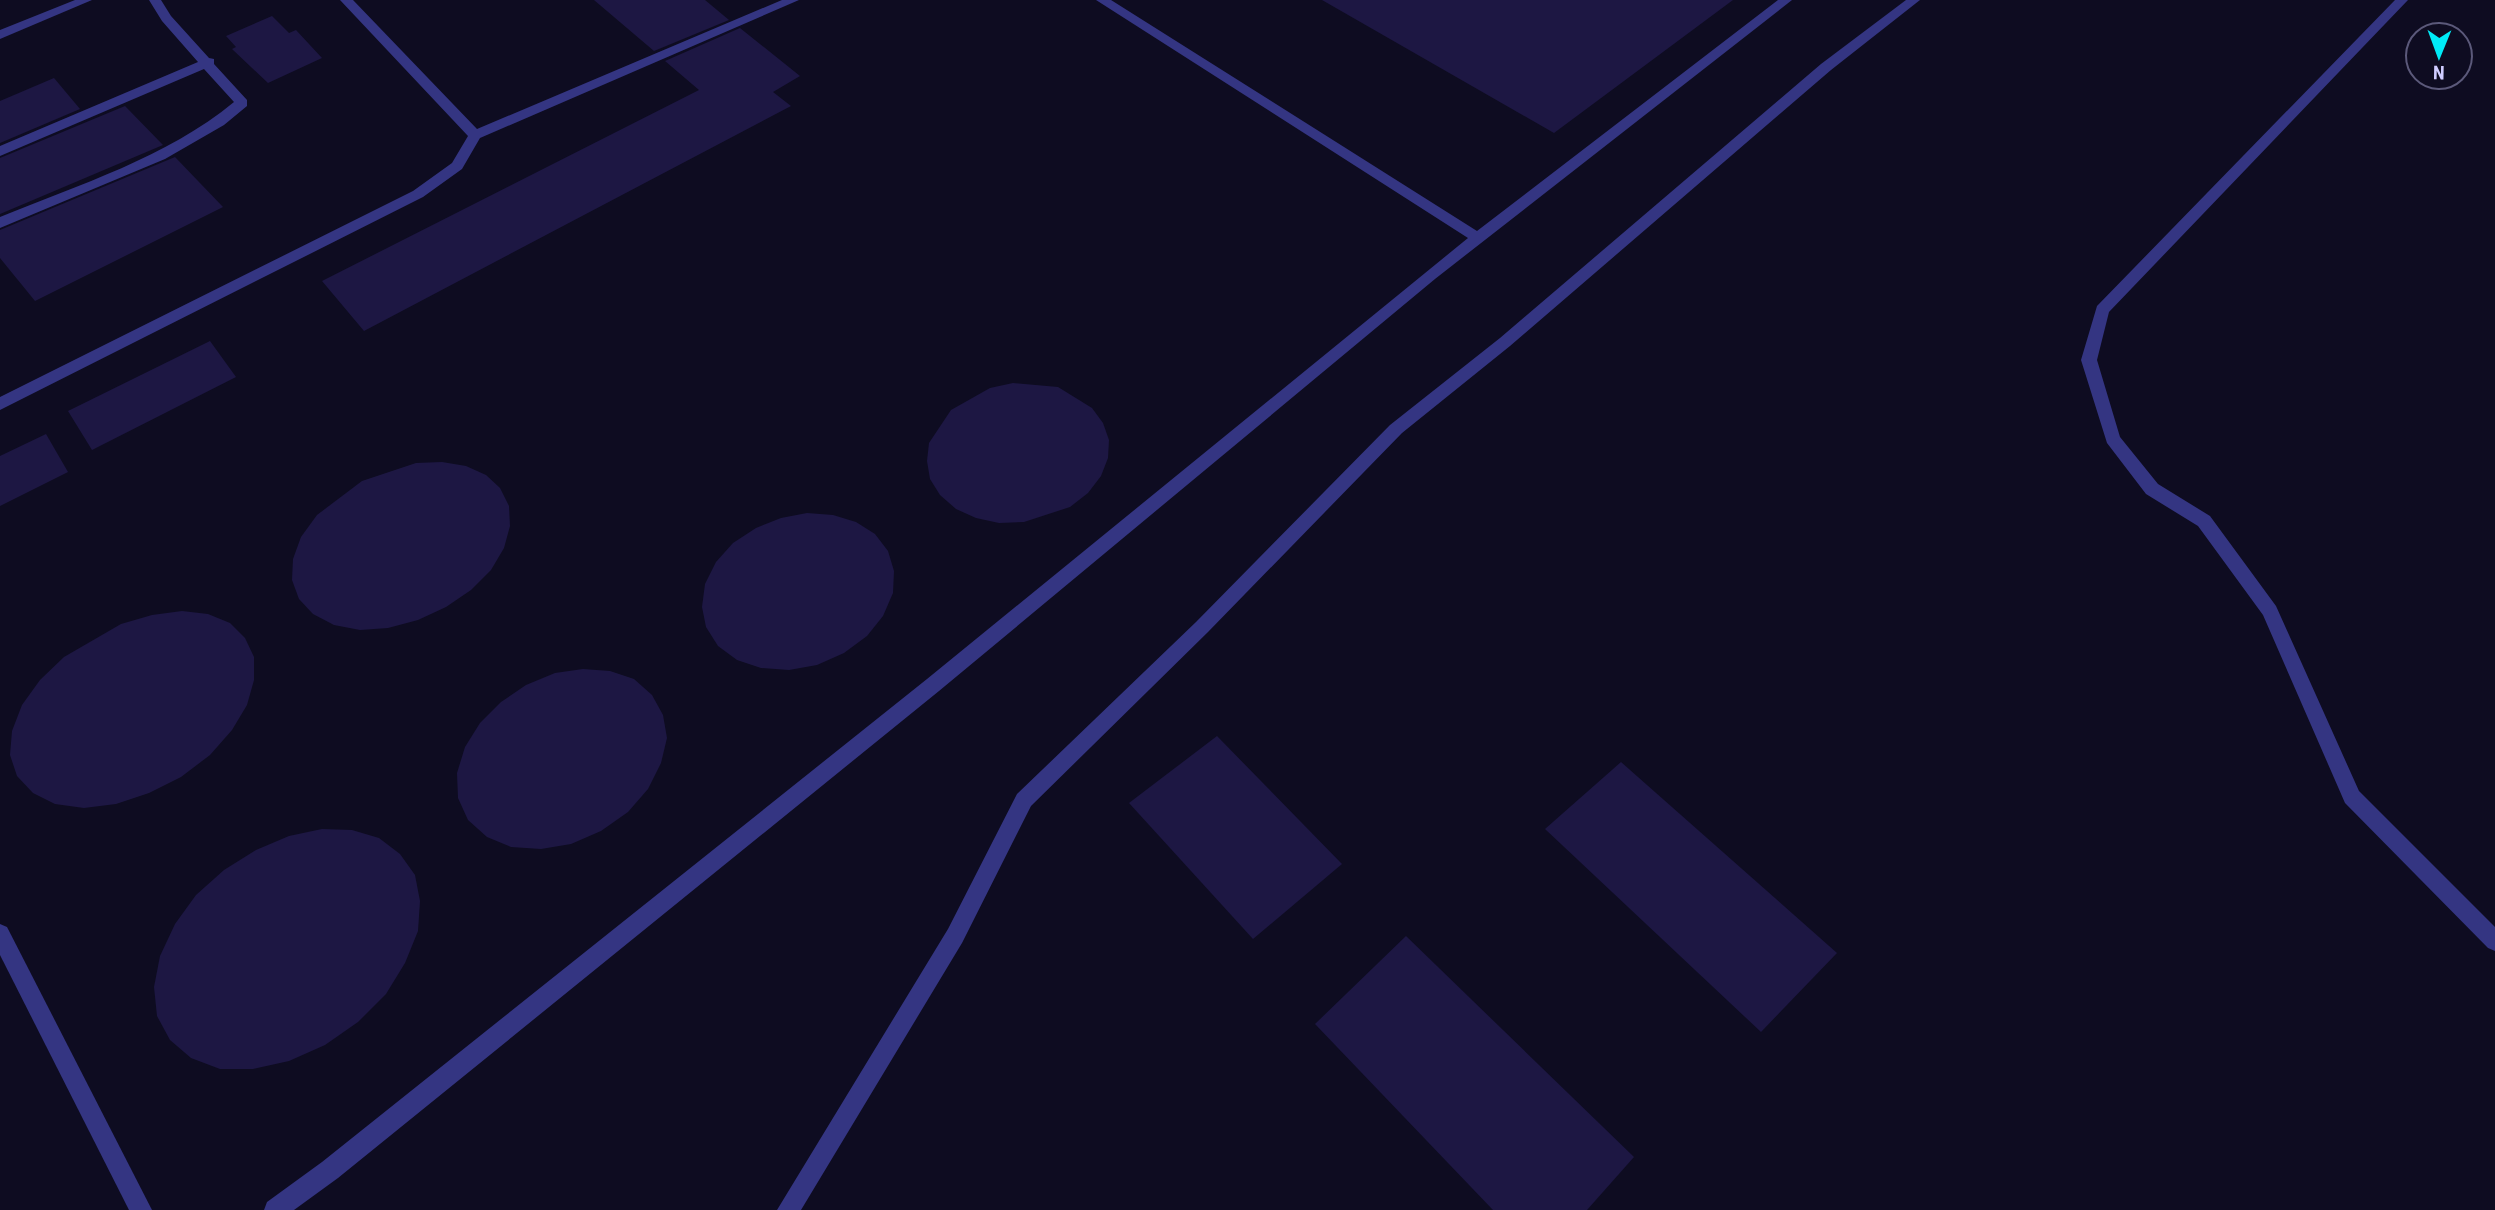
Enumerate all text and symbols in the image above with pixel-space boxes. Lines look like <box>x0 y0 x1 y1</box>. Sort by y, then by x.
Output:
north arrow <box>2404 21 2474 91</box>
text: N <box>2433 61 2445 84</box>

